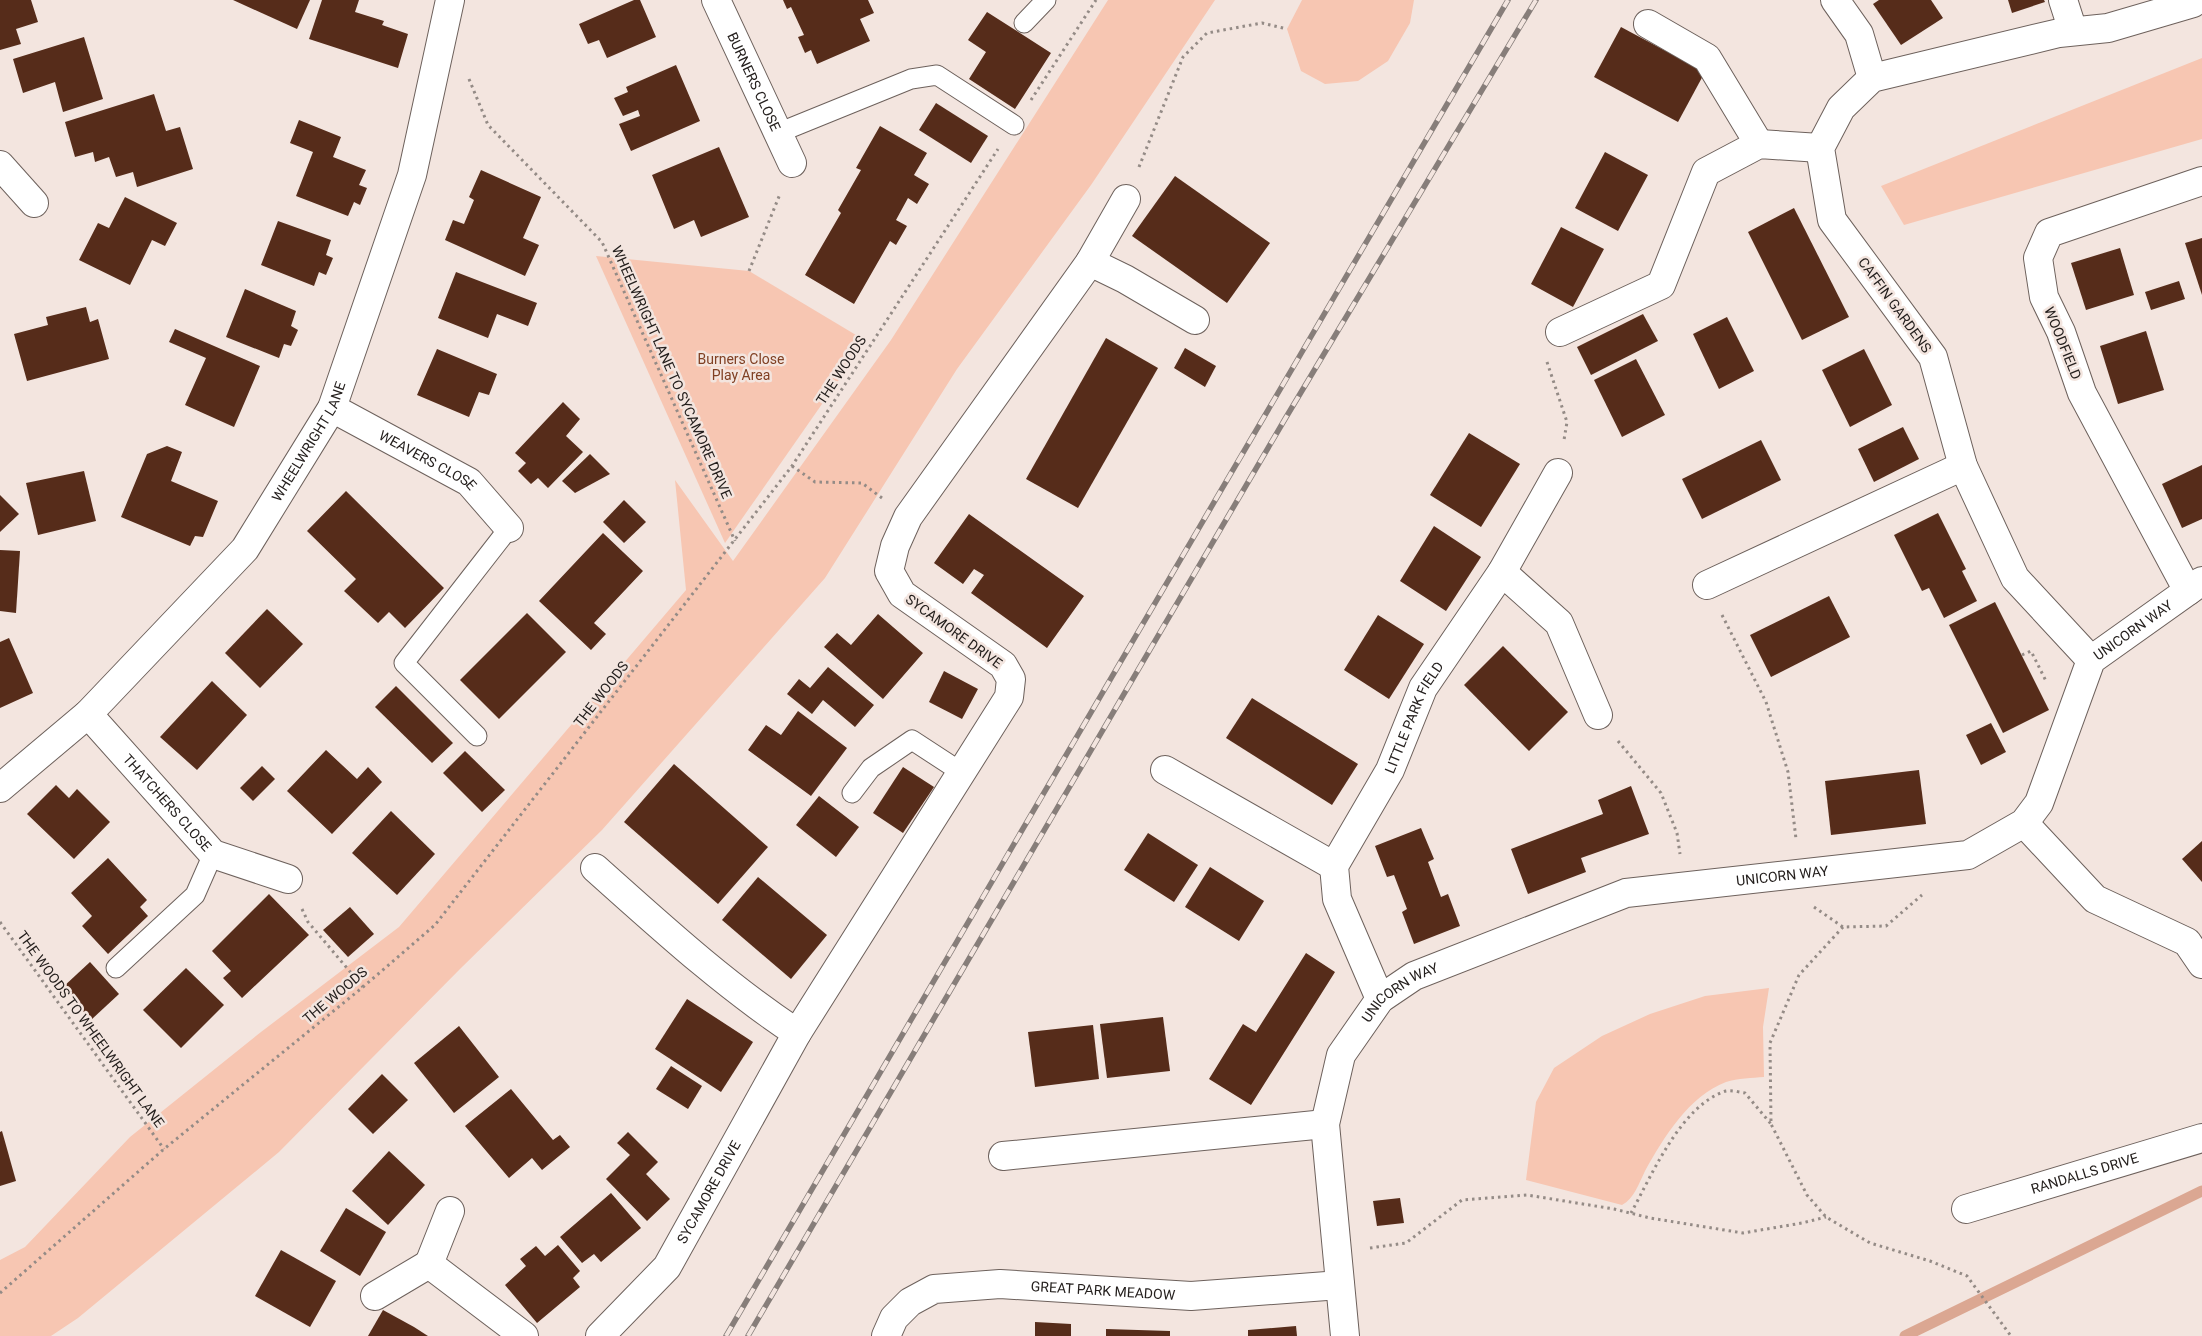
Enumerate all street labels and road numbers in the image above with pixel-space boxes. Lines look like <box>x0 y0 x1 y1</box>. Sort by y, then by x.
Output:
street label: BURNERS CLOSE <box>724 30 784 133</box>
street label: WHEELWRIGHT LANE TO SYCAMORE DRIVE <box>609 243 735 501</box>
street label: CAFFIN GARDENS <box>1855 254 1935 356</box>
street label: WOODFIELD <box>2041 304 2085 382</box>
street label: THE WOODS <box>813 333 869 407</box>
street label: WHEELWRIGHT LANE <box>268 380 348 504</box>
street label: WEAVERS CLOSE <box>376 427 480 493</box>
street label: SYCAMORE DRIVE <box>903 591 1005 671</box>
street label: UNICORN WAY <box>2091 596 2176 664</box>
street label: THE WOODS <box>570 658 632 730</box>
street label: LITTLE PARK FIELD <box>1382 659 1447 776</box>
street label: THATCHERS CLOSE <box>120 751 215 855</box>
street label: UNICORN WAY <box>1735 862 1830 889</box>
street label: THE WOODS TO WHEELWRIGHT LANE <box>14 928 168 1130</box>
street label: UNICORN WAY <box>1358 959 1441 1025</box>
street label: THE WOODS <box>300 963 370 1027</box>
street label: SYCAMORE DRIVE <box>674 1138 744 1246</box>
street label: RANDALLS DRIVE <box>2029 1150 2140 1197</box>
street label: GREAT PARK MEADOW <box>1030 1278 1176 1303</box>

